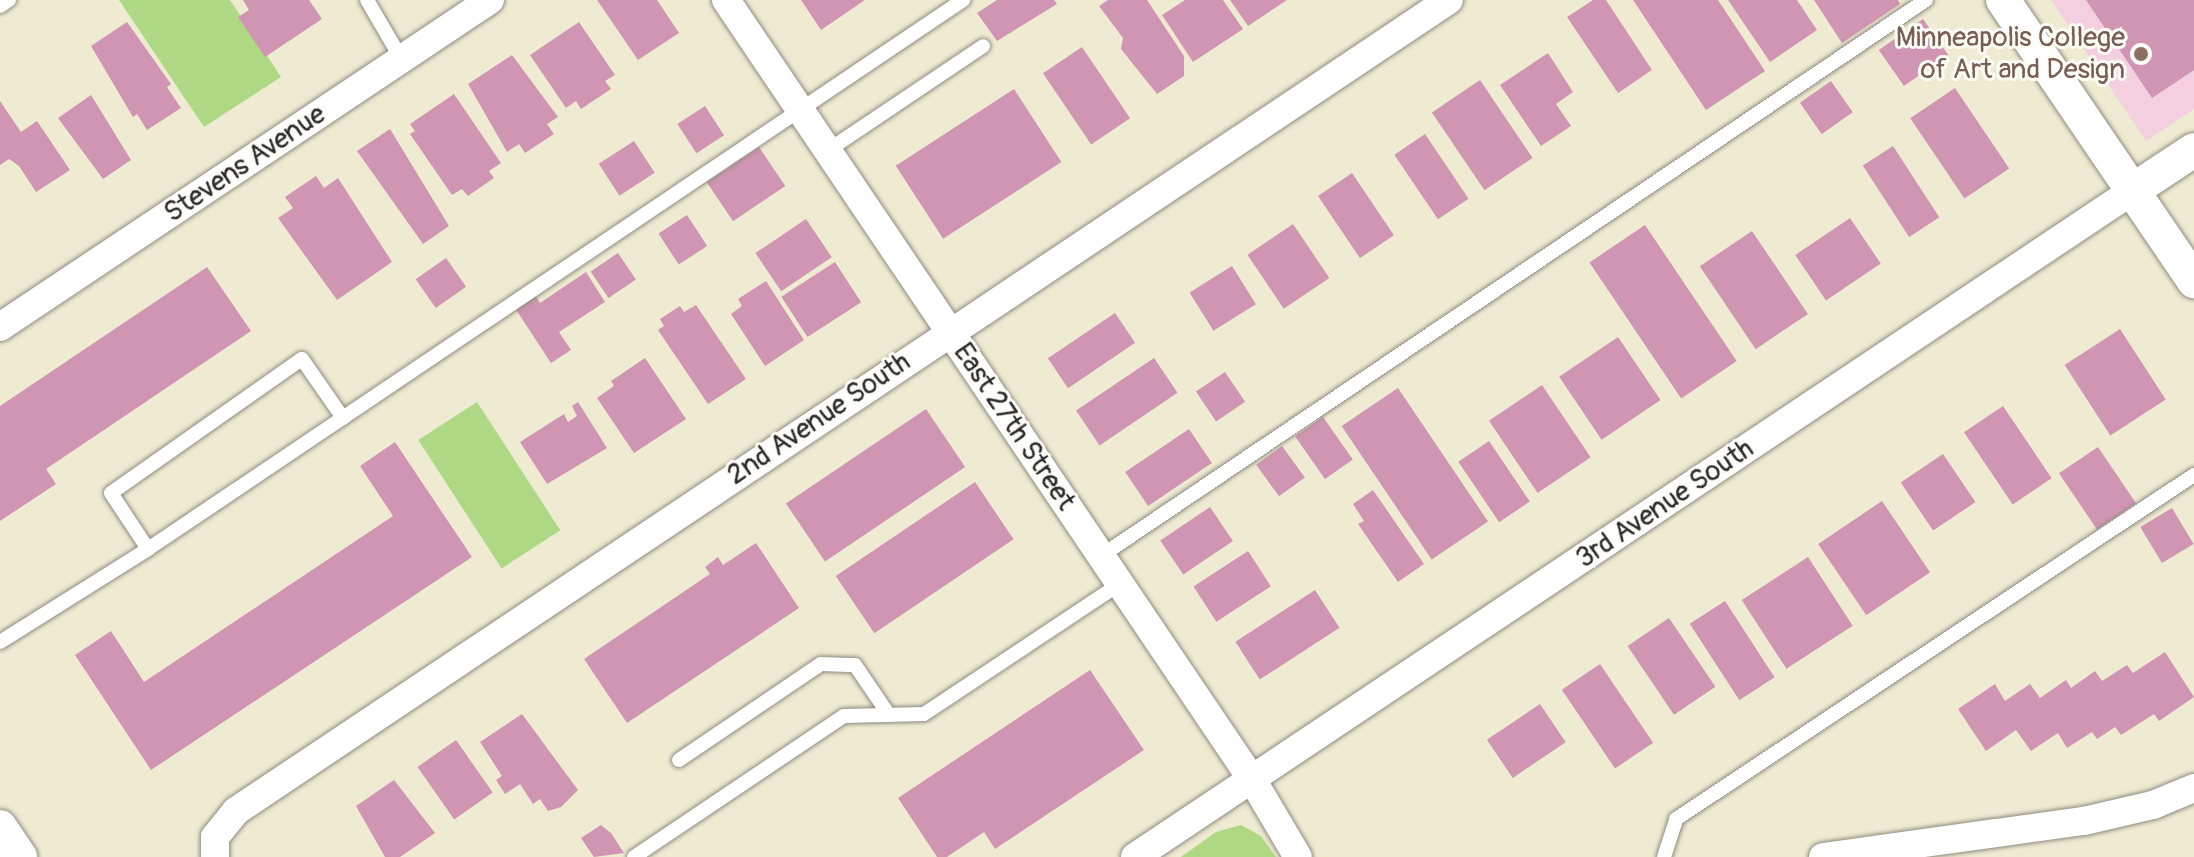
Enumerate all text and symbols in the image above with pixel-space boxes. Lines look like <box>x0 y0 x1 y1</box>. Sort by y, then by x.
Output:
place label: Minneapolis College of Art and Design <box>1896 21 2125 87</box>
marker: Minneapolis College of Art and Design <box>2132 45 2150 63</box>
street label: Stevens Avenue <box>158 98 332 230</box>
street label: East 27th Street <box>946 337 1082 517</box>
street label: 2nd Avenue South <box>721 345 917 493</box>
street label: 3rd Avenue South <box>1570 432 1760 576</box>

